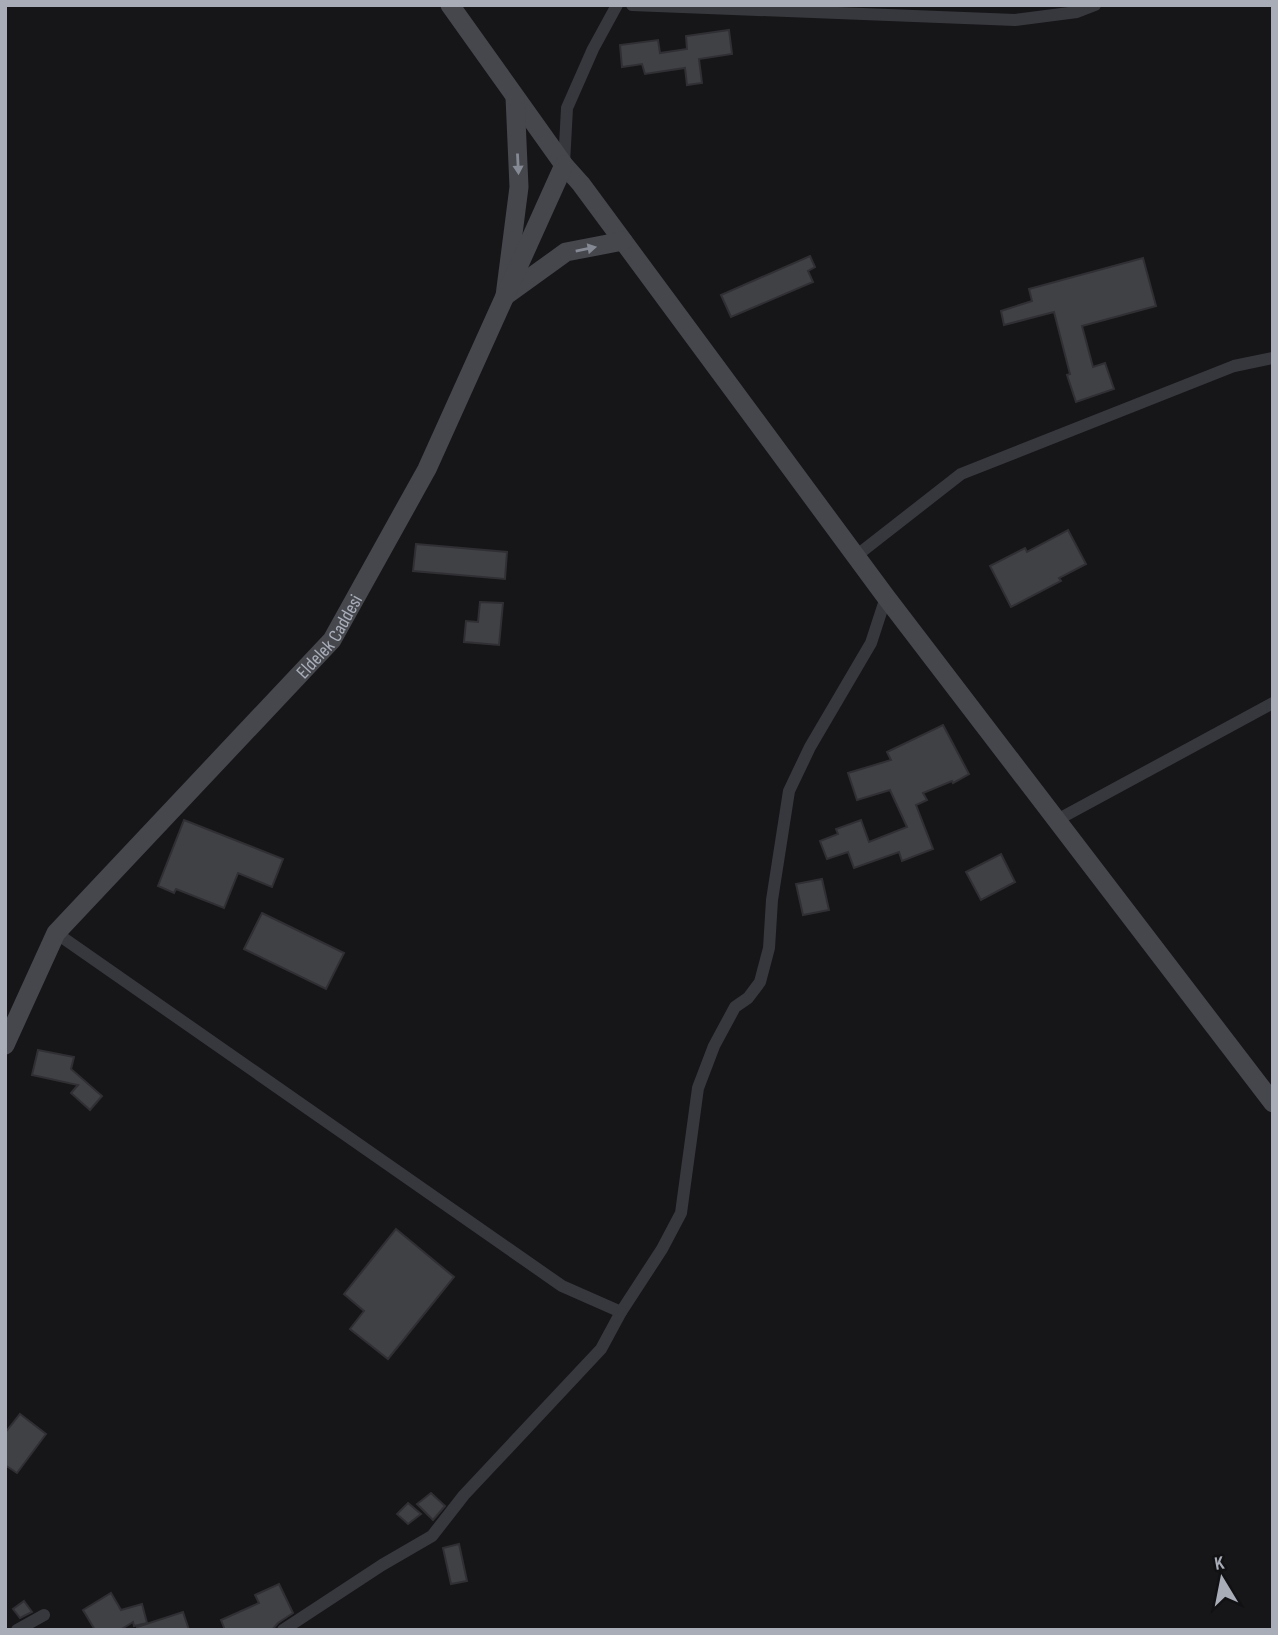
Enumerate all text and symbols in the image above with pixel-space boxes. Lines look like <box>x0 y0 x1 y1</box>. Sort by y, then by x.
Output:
one-way arrow <box>513 153 524 175</box>
one-way arrow <box>575 243 597 254</box>
street label: Eldelek Caddesi <box>292 591 368 684</box>
north arrow <box>1187 1544 1257 1614</box>
text: K <box>1213 1551 1227 1576</box>

